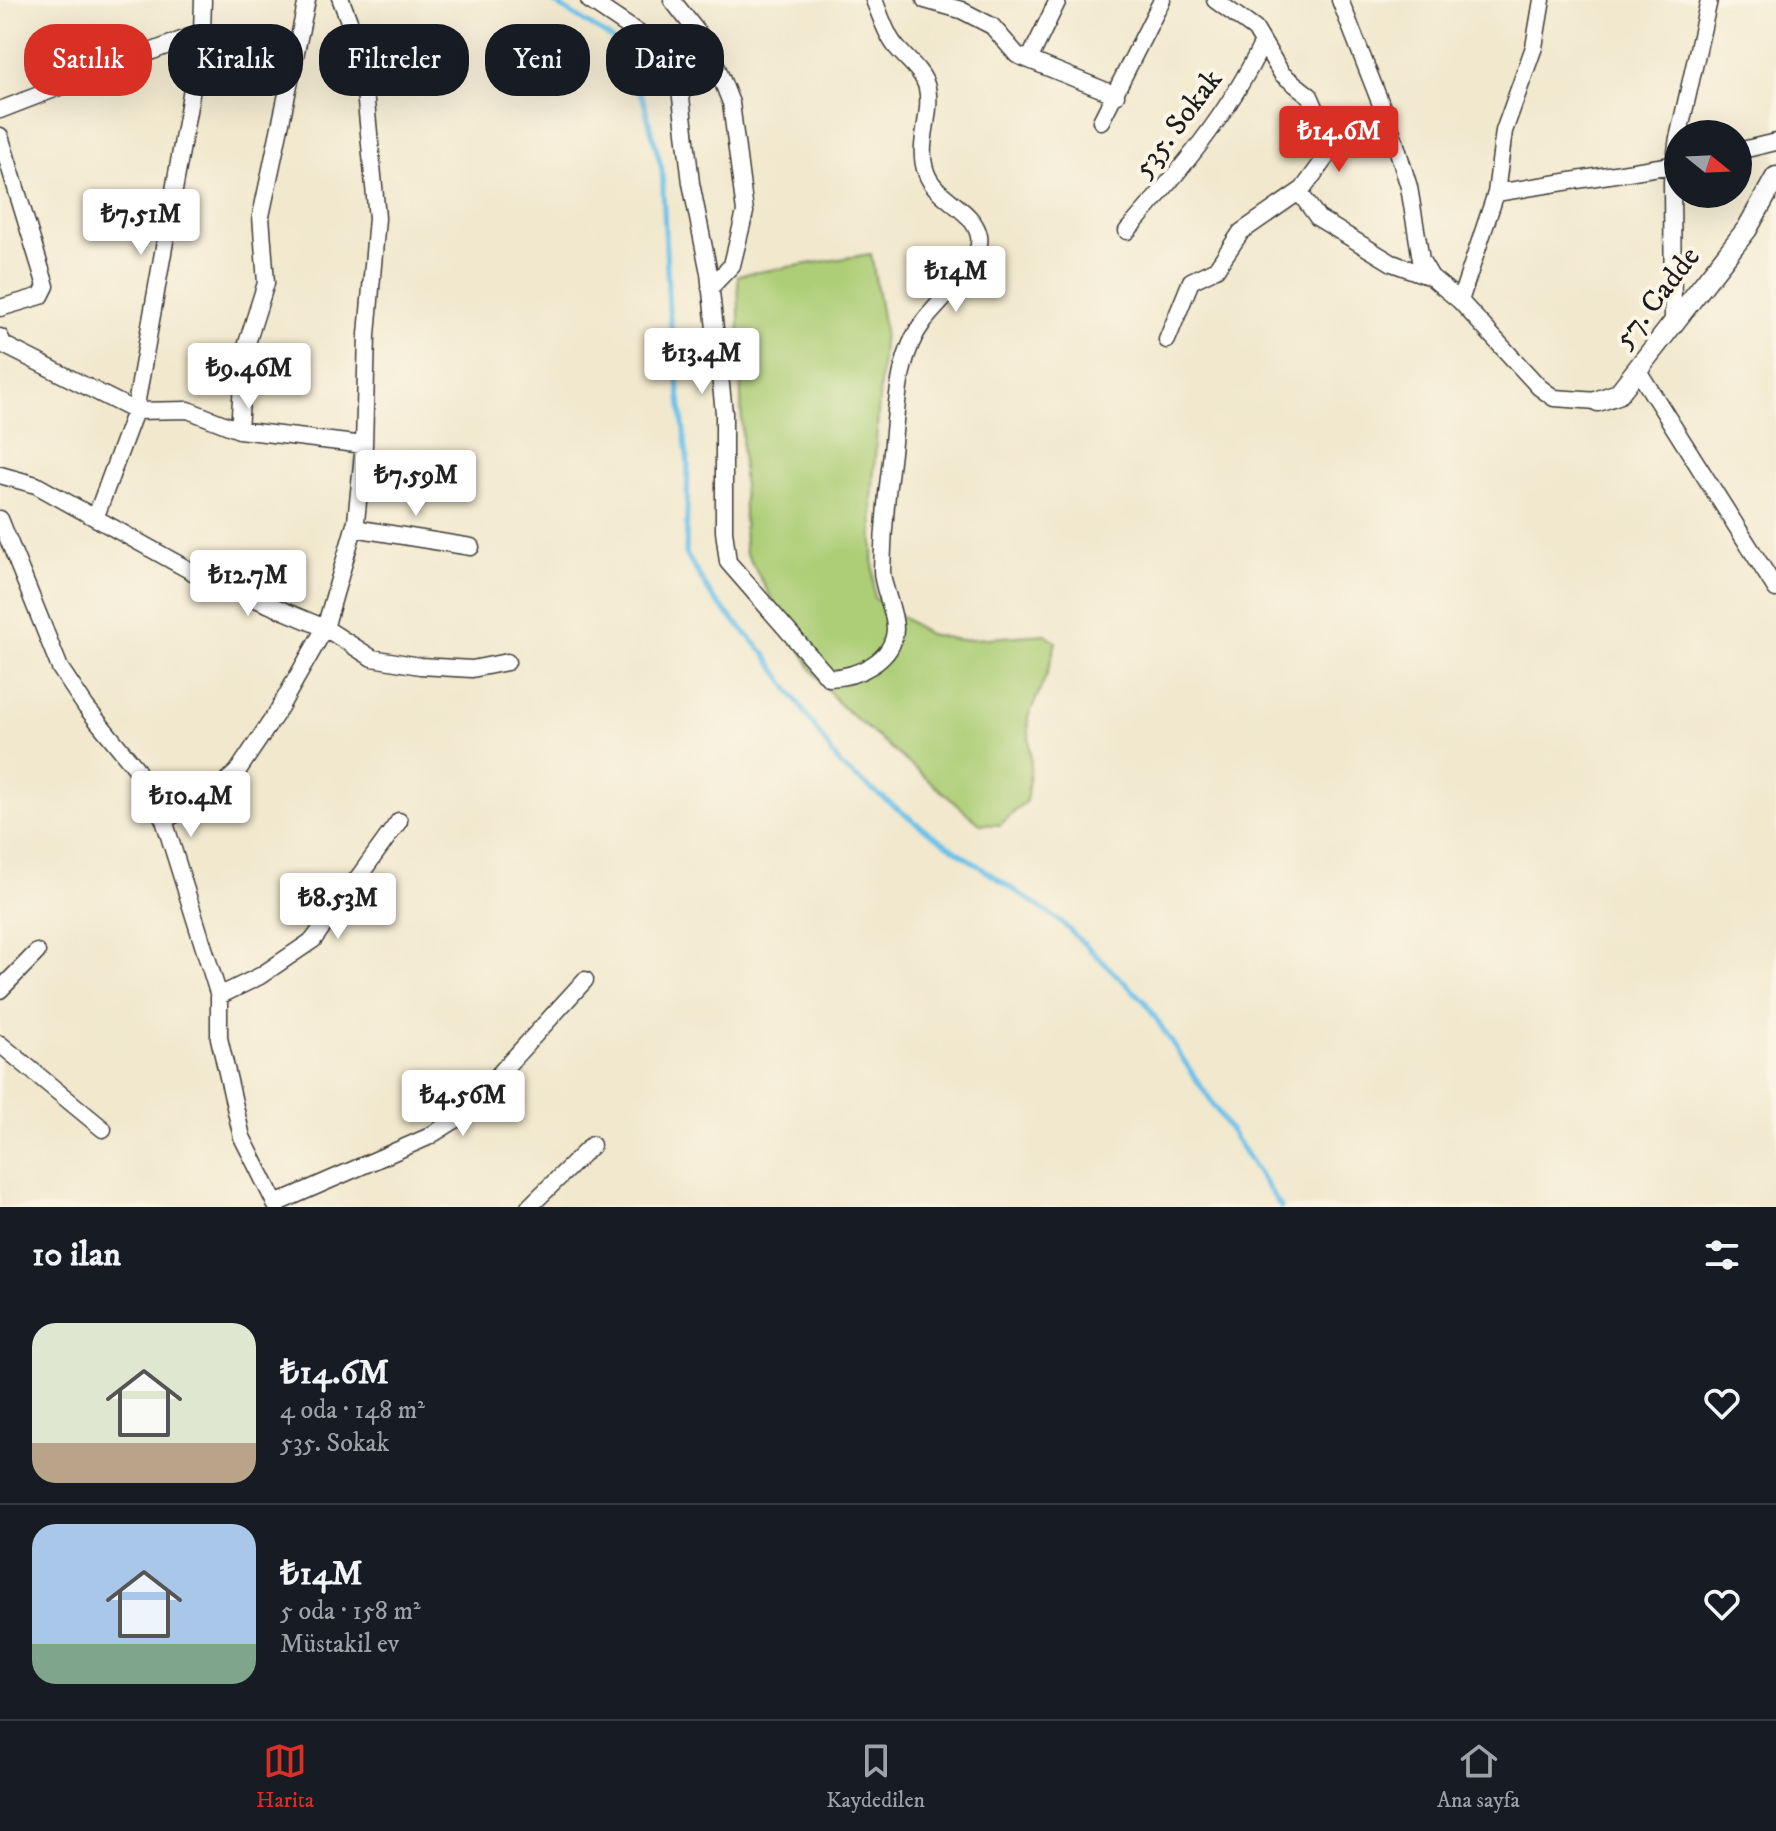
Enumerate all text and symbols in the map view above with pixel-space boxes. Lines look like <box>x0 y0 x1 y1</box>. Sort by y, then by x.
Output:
chip: Satılık <box>24 24 152 96</box>
chip: Kiralık <box>168 24 303 96</box>
chip: Filtreler <box>319 24 469 96</box>
chip: Yeni <box>485 24 590 96</box>
chip: Daire <box>606 24 724 96</box>
street label: 535. Sokak <box>1125 62 1231 185</box>
pin: ₺14.6M <box>1274 106 1404 174</box>
text: ₺14.6M <box>1297 115 1381 148</box>
north arrow <box>1664 120 1752 208</box>
map controls <box>1664 120 1752 208</box>
pin: ₺7.51M <box>76 189 206 257</box>
text: ₺7.51M <box>101 198 181 231</box>
street label: 57. Cadde <box>1606 240 1708 356</box>
pin: ₺14M <box>909 246 1003 314</box>
text: ₺14M <box>924 255 988 288</box>
pin: ₺13.4M <box>637 328 767 396</box>
text: ₺13.4M <box>662 337 742 370</box>
pin: ₺9.46M <box>184 343 314 411</box>
text: ₺9.46M <box>206 352 292 385</box>
pin: ₺7.59M <box>351 450 481 518</box>
text: ₺7.59M <box>374 459 458 492</box>
pin: ₺12.7M <box>183 550 313 618</box>
text: ₺12.7M <box>208 559 288 592</box>
pin: ₺10.4M <box>126 771 256 839</box>
text: ₺10.4M <box>149 780 233 813</box>
pin: ₺8.53M <box>273 873 403 941</box>
text: ₺8.53M <box>298 882 378 915</box>
pin: ₺4.56M <box>398 1070 528 1138</box>
text: ₺4.56M <box>420 1079 506 1112</box>
icon: filters <box>1700 1233 1744 1277</box>
text: 10 ilan <box>32 1234 121 1276</box>
text: ₺14.6M <box>280 1352 389 1394</box>
icon: home <box>96 1355 192 1451</box>
icon: heart <box>1700 1381 1744 1425</box>
text: 4 oda · 148 m² <box>280 1394 425 1427</box>
text: 535. Sokak <box>280 1427 390 1460</box>
text: ₺14M <box>280 1553 363 1595</box>
icon: home <box>96 1556 192 1652</box>
icon: heart <box>1700 1582 1744 1626</box>
text: 5 oda · 158 m² <box>280 1595 421 1628</box>
text: Müstakil ev <box>280 1628 399 1661</box>
tab: Harita <box>256 1739 314 1814</box>
tab: Kaydedilen <box>826 1739 925 1814</box>
tab: Ana sayfa <box>1437 1739 1520 1814</box>

